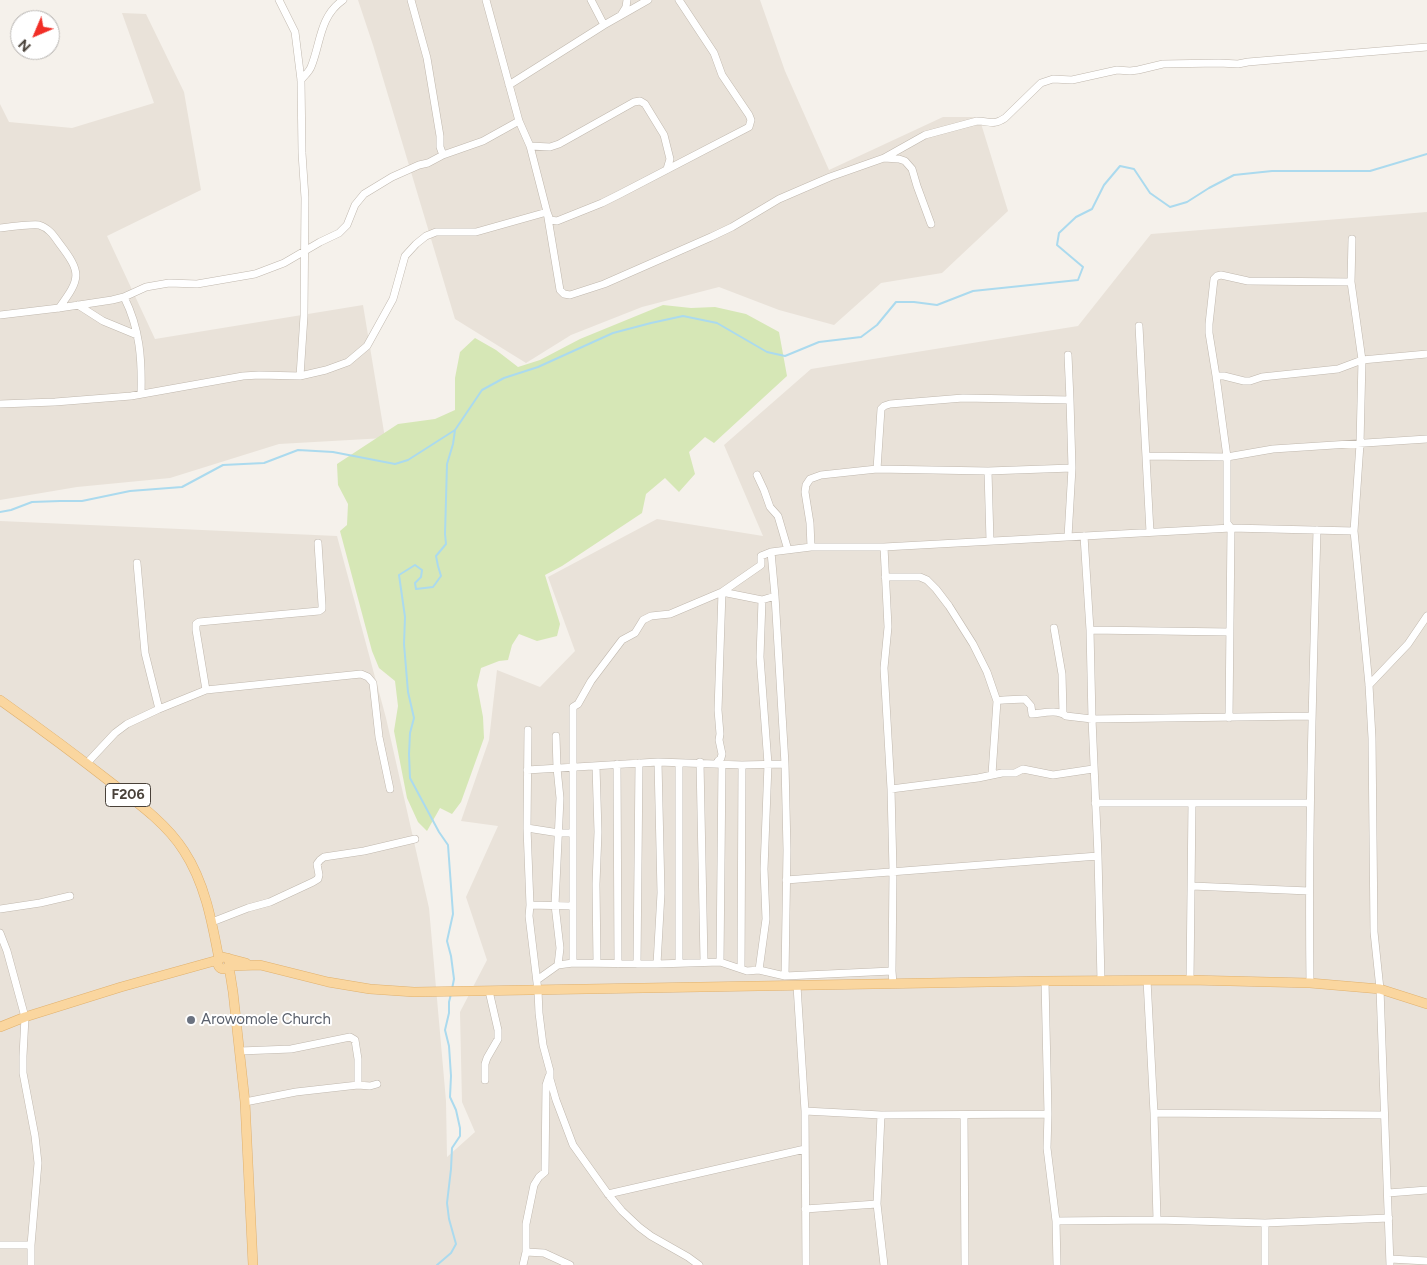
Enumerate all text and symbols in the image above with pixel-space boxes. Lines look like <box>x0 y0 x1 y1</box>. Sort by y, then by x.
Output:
north arrow <box>10 10 60 60</box>
text: N <box>15 35 35 55</box>
road number: F206 <box>106 784 150 806</box>
place label: Arowomole Church <box>201 1011 331 1029</box>
marker: Arowomole Church <box>185 1014 197 1026</box>

